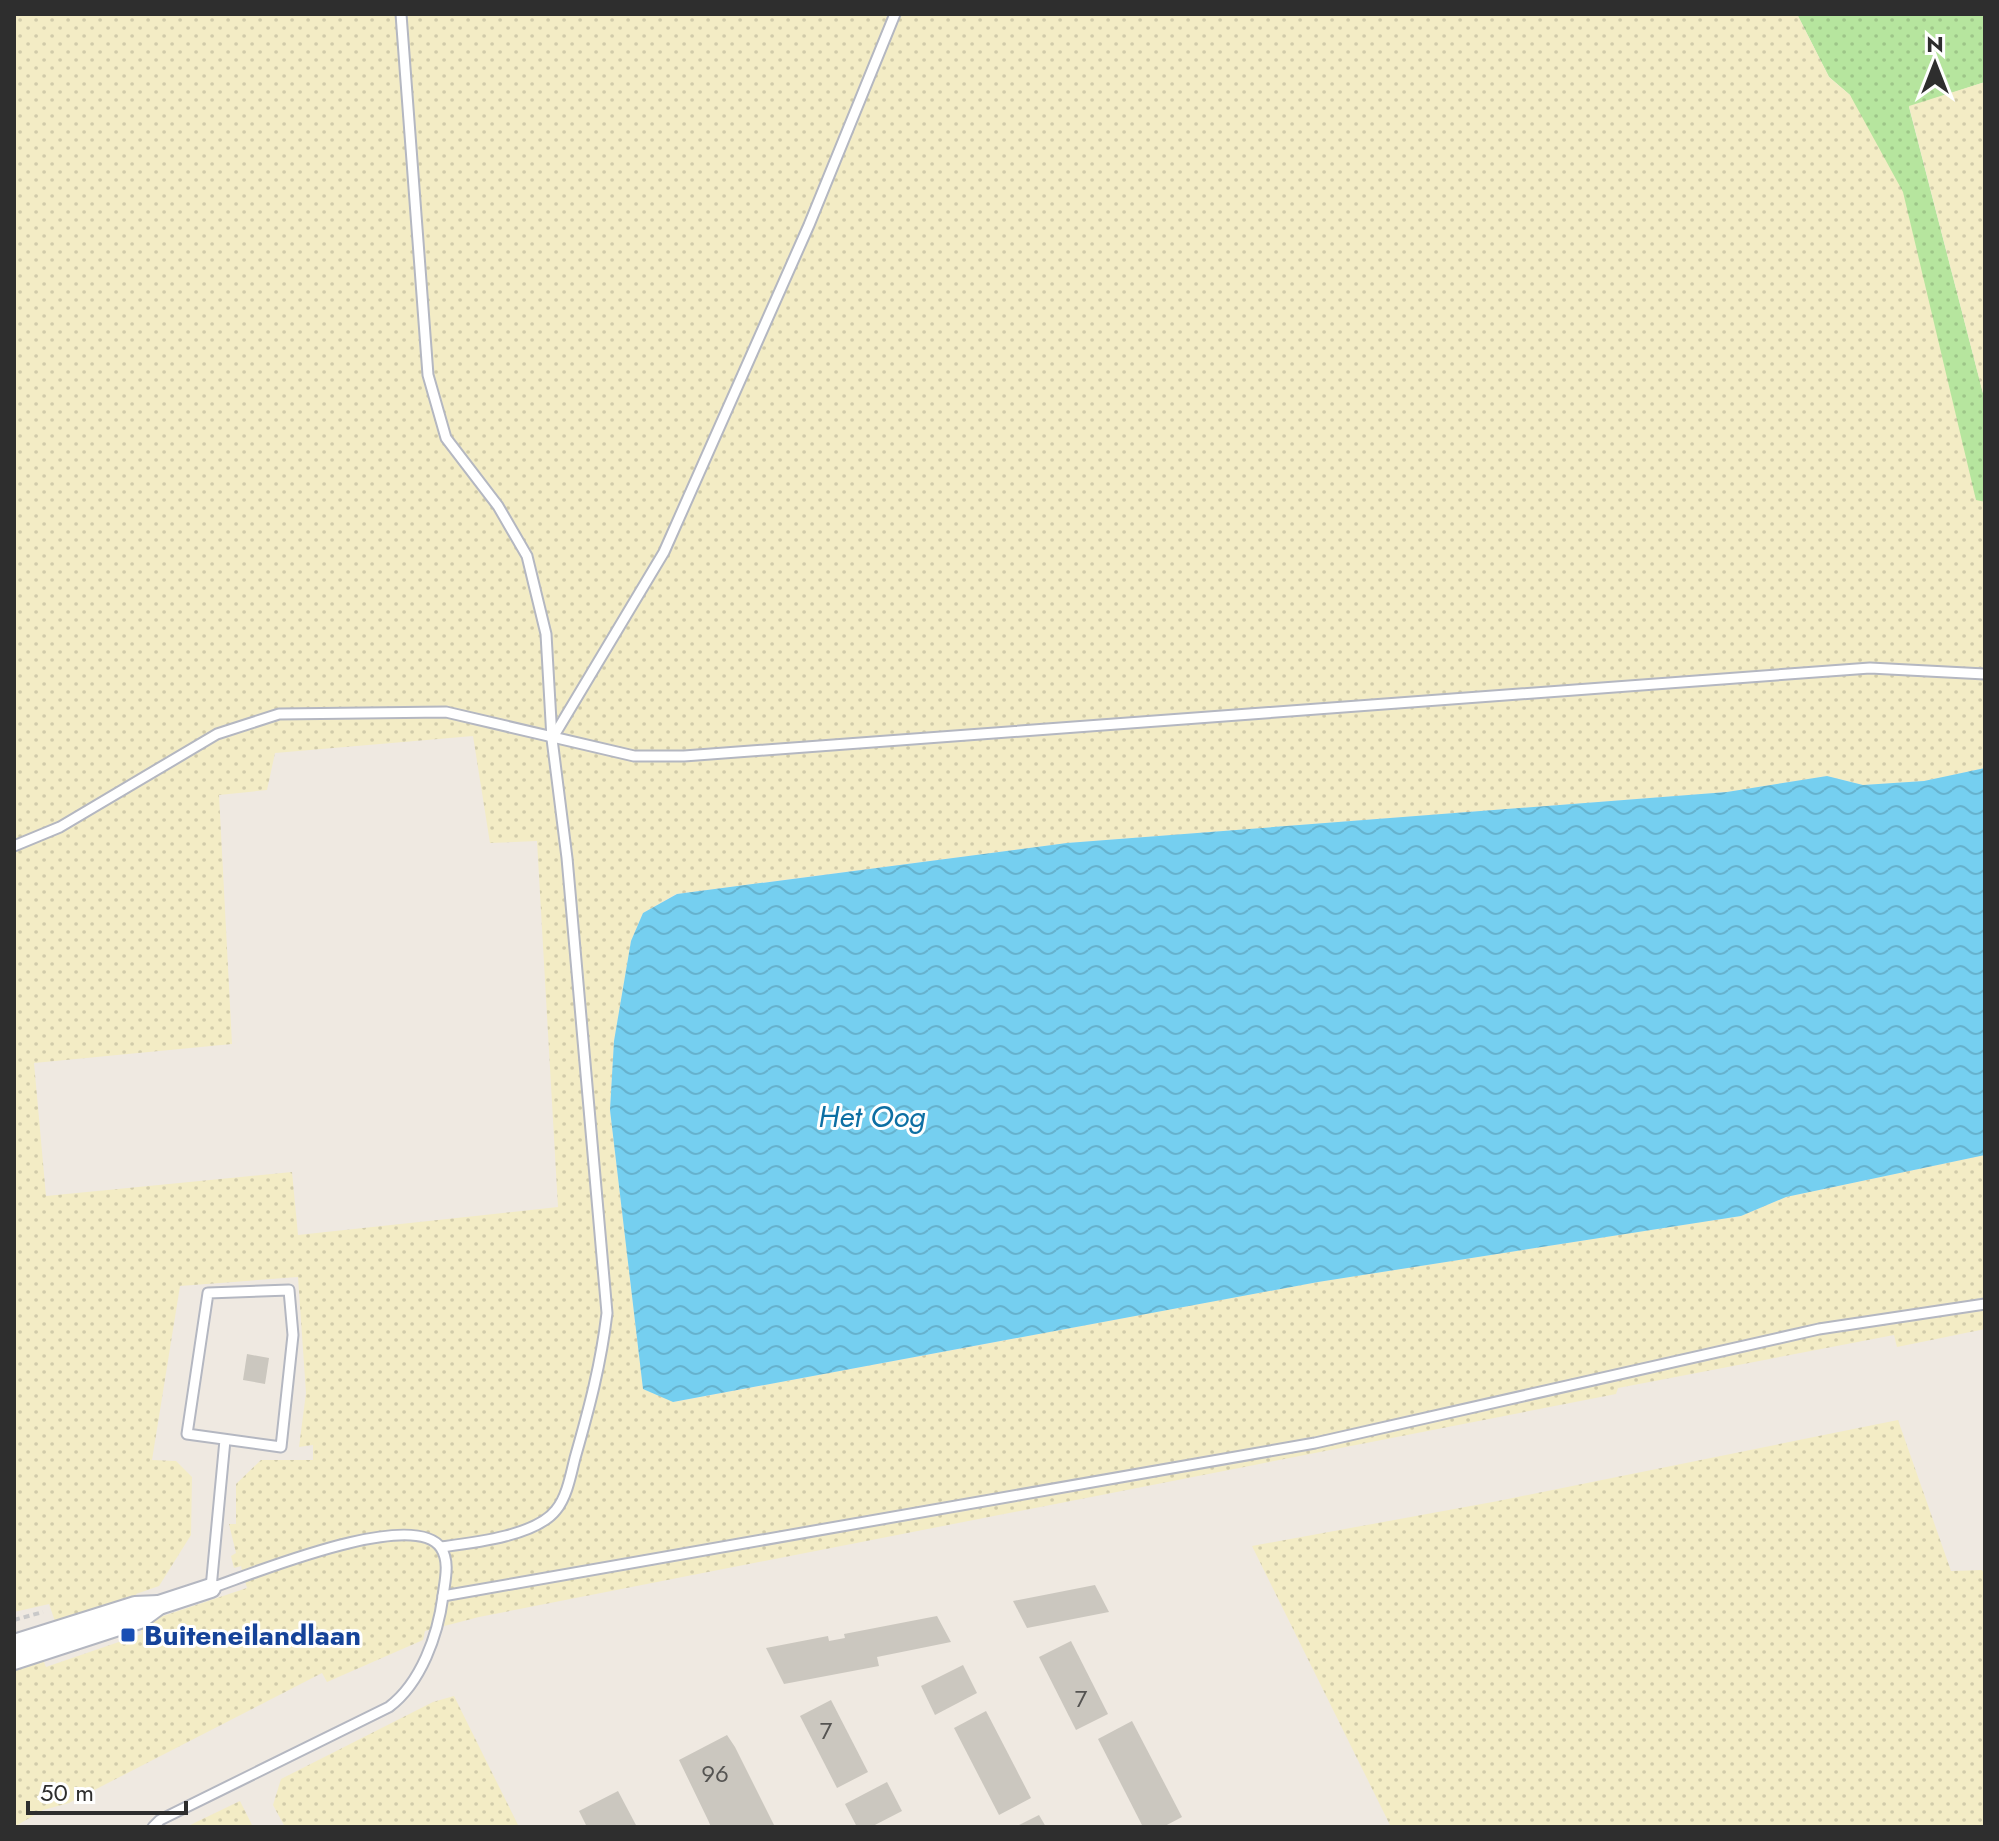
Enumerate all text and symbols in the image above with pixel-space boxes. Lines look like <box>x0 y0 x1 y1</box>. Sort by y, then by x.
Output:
north arrow <box>1895 24 1975 104</box>
text: N <box>1926 28 1944 60</box>
water label: Het Oog <box>818 1095 926 1138</box>
place label: Buiteneilandlaan <box>144 1615 361 1656</box>
marker: Buiteneilandlaan <box>119 1626 137 1644</box>
house number: 7 <box>1075 1681 1088 1716</box>
house number: 7 <box>820 1713 833 1748</box>
house number: 96 <box>701 1756 729 1791</box>
scale bar <box>28 1765 186 1815</box>
text: 50 m <box>40 1775 94 1810</box>

